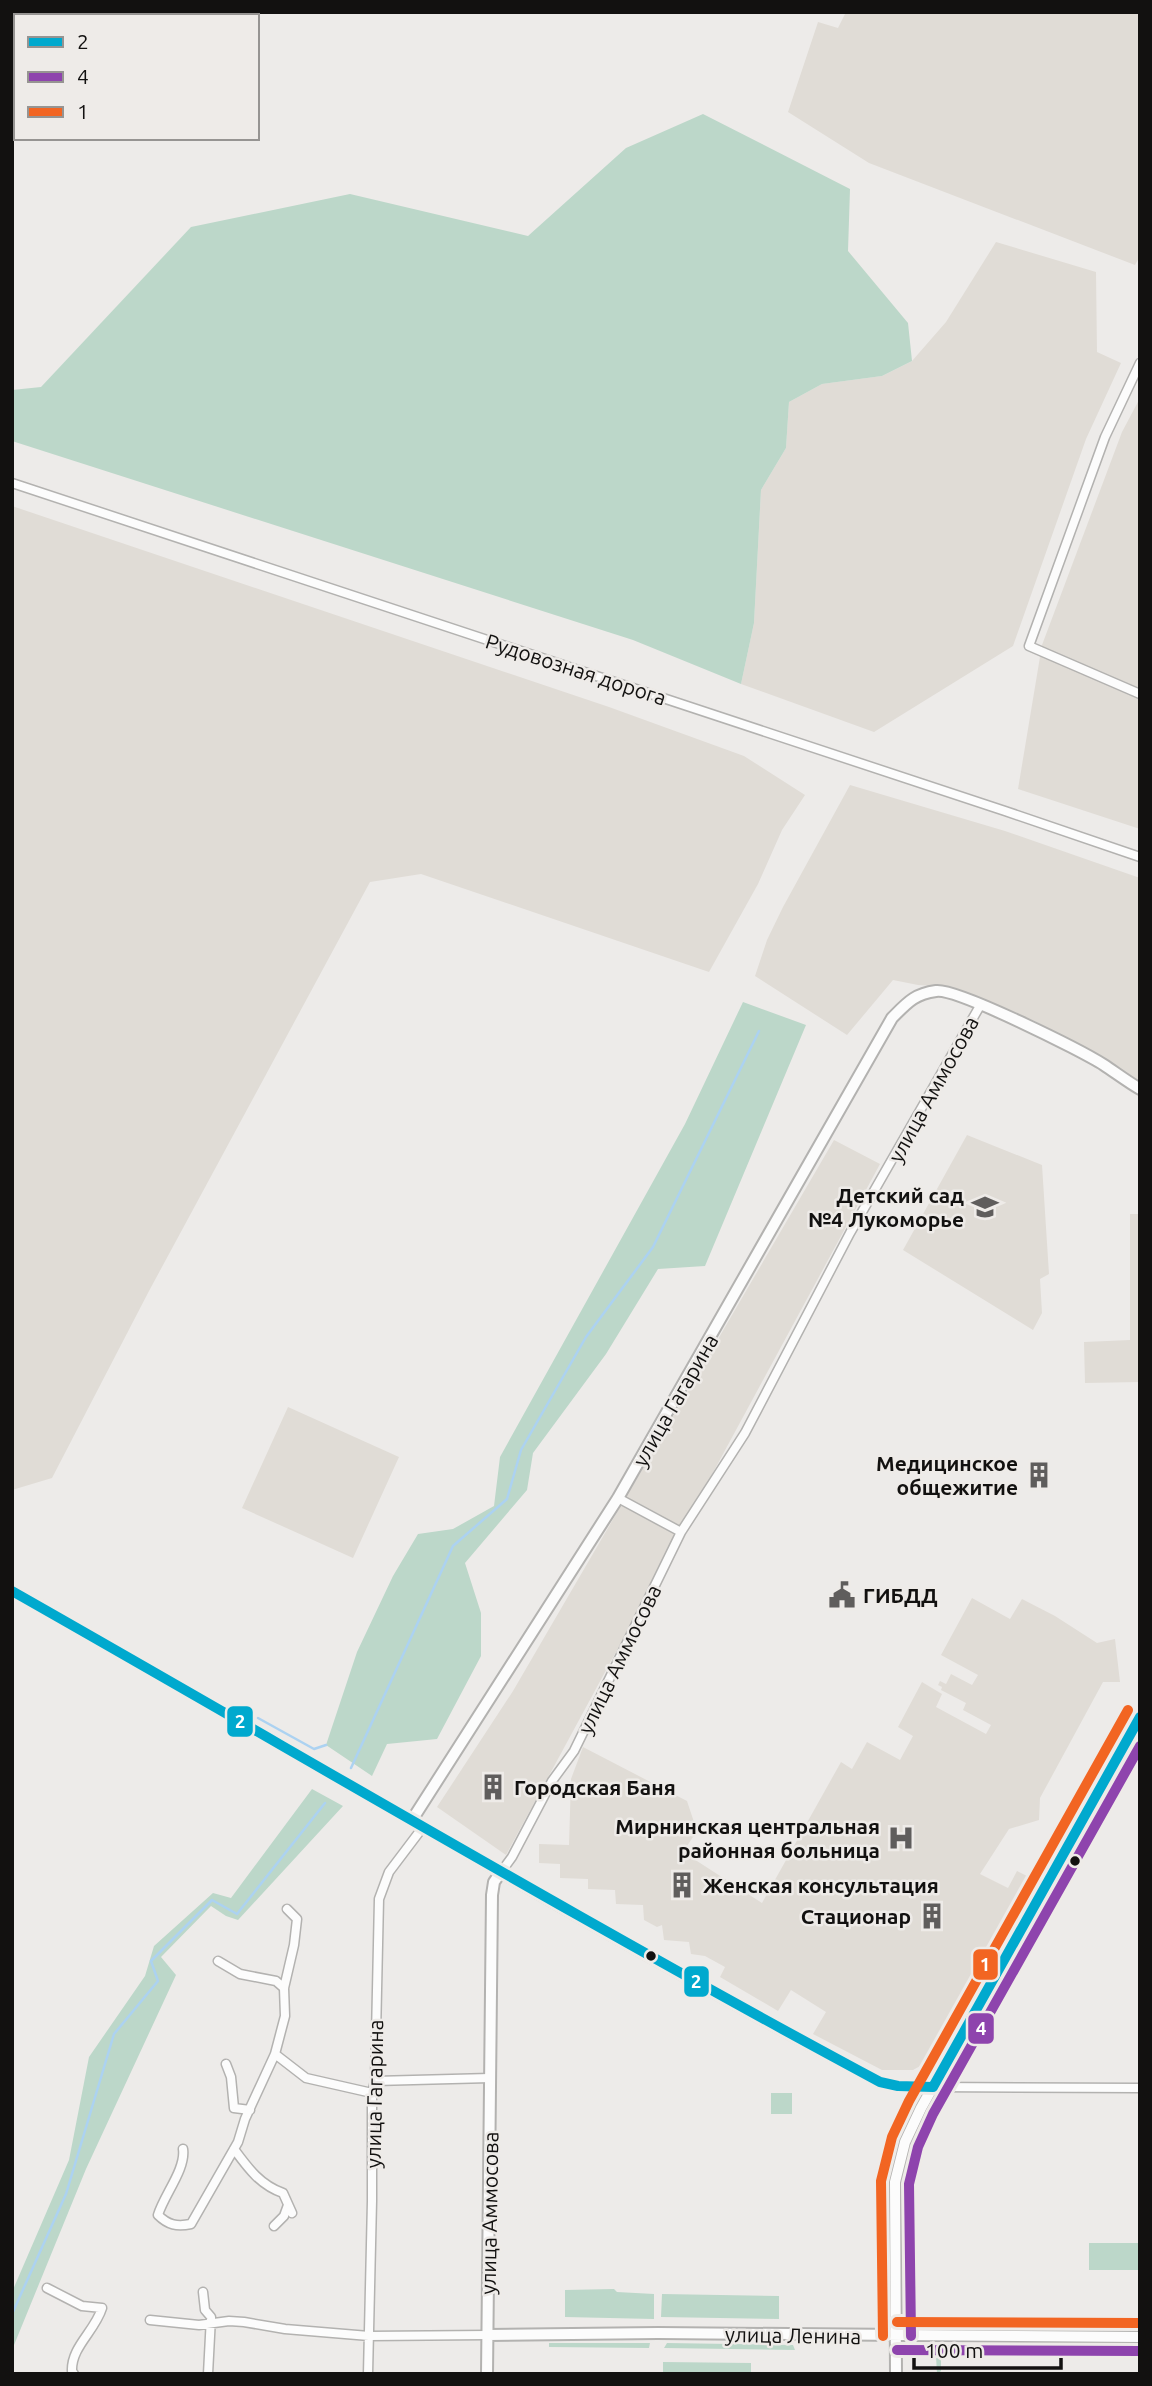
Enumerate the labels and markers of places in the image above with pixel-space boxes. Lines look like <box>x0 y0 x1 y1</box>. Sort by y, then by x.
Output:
place label: Детский сад №4 Лукоморье <box>808 1183 964 1231</box>
school or university icon: Детский сад №4 Лукоморье <box>970 1192 1000 1222</box>
place label: Медицинское общежитие <box>876 1451 1018 1499</box>
building icon: Медицинское общежитие <box>1024 1460 1054 1490</box>
public building icon: ГИБДД <box>827 1580 857 1610</box>
place label: ГИБДД <box>863 1583 938 1607</box>
building icon: Городская Баня <box>478 1772 508 1802</box>
place label: Городская Баня <box>514 1775 676 1799</box>
place label: Мирнинская центральная районная больница <box>615 1814 880 1862</box>
hospital icon: Мирнинская центральная районная больница <box>886 1823 916 1853</box>
unlabelled marker <box>1068 1854 1082 1868</box>
building icon: Женская консультация <box>667 1870 697 1900</box>
place label: Женская консультация <box>703 1873 939 1897</box>
building icon: Стационар <box>917 1901 947 1931</box>
place label: Стационар <box>801 1904 911 1928</box>
unlabelled marker <box>644 1949 658 1963</box>

